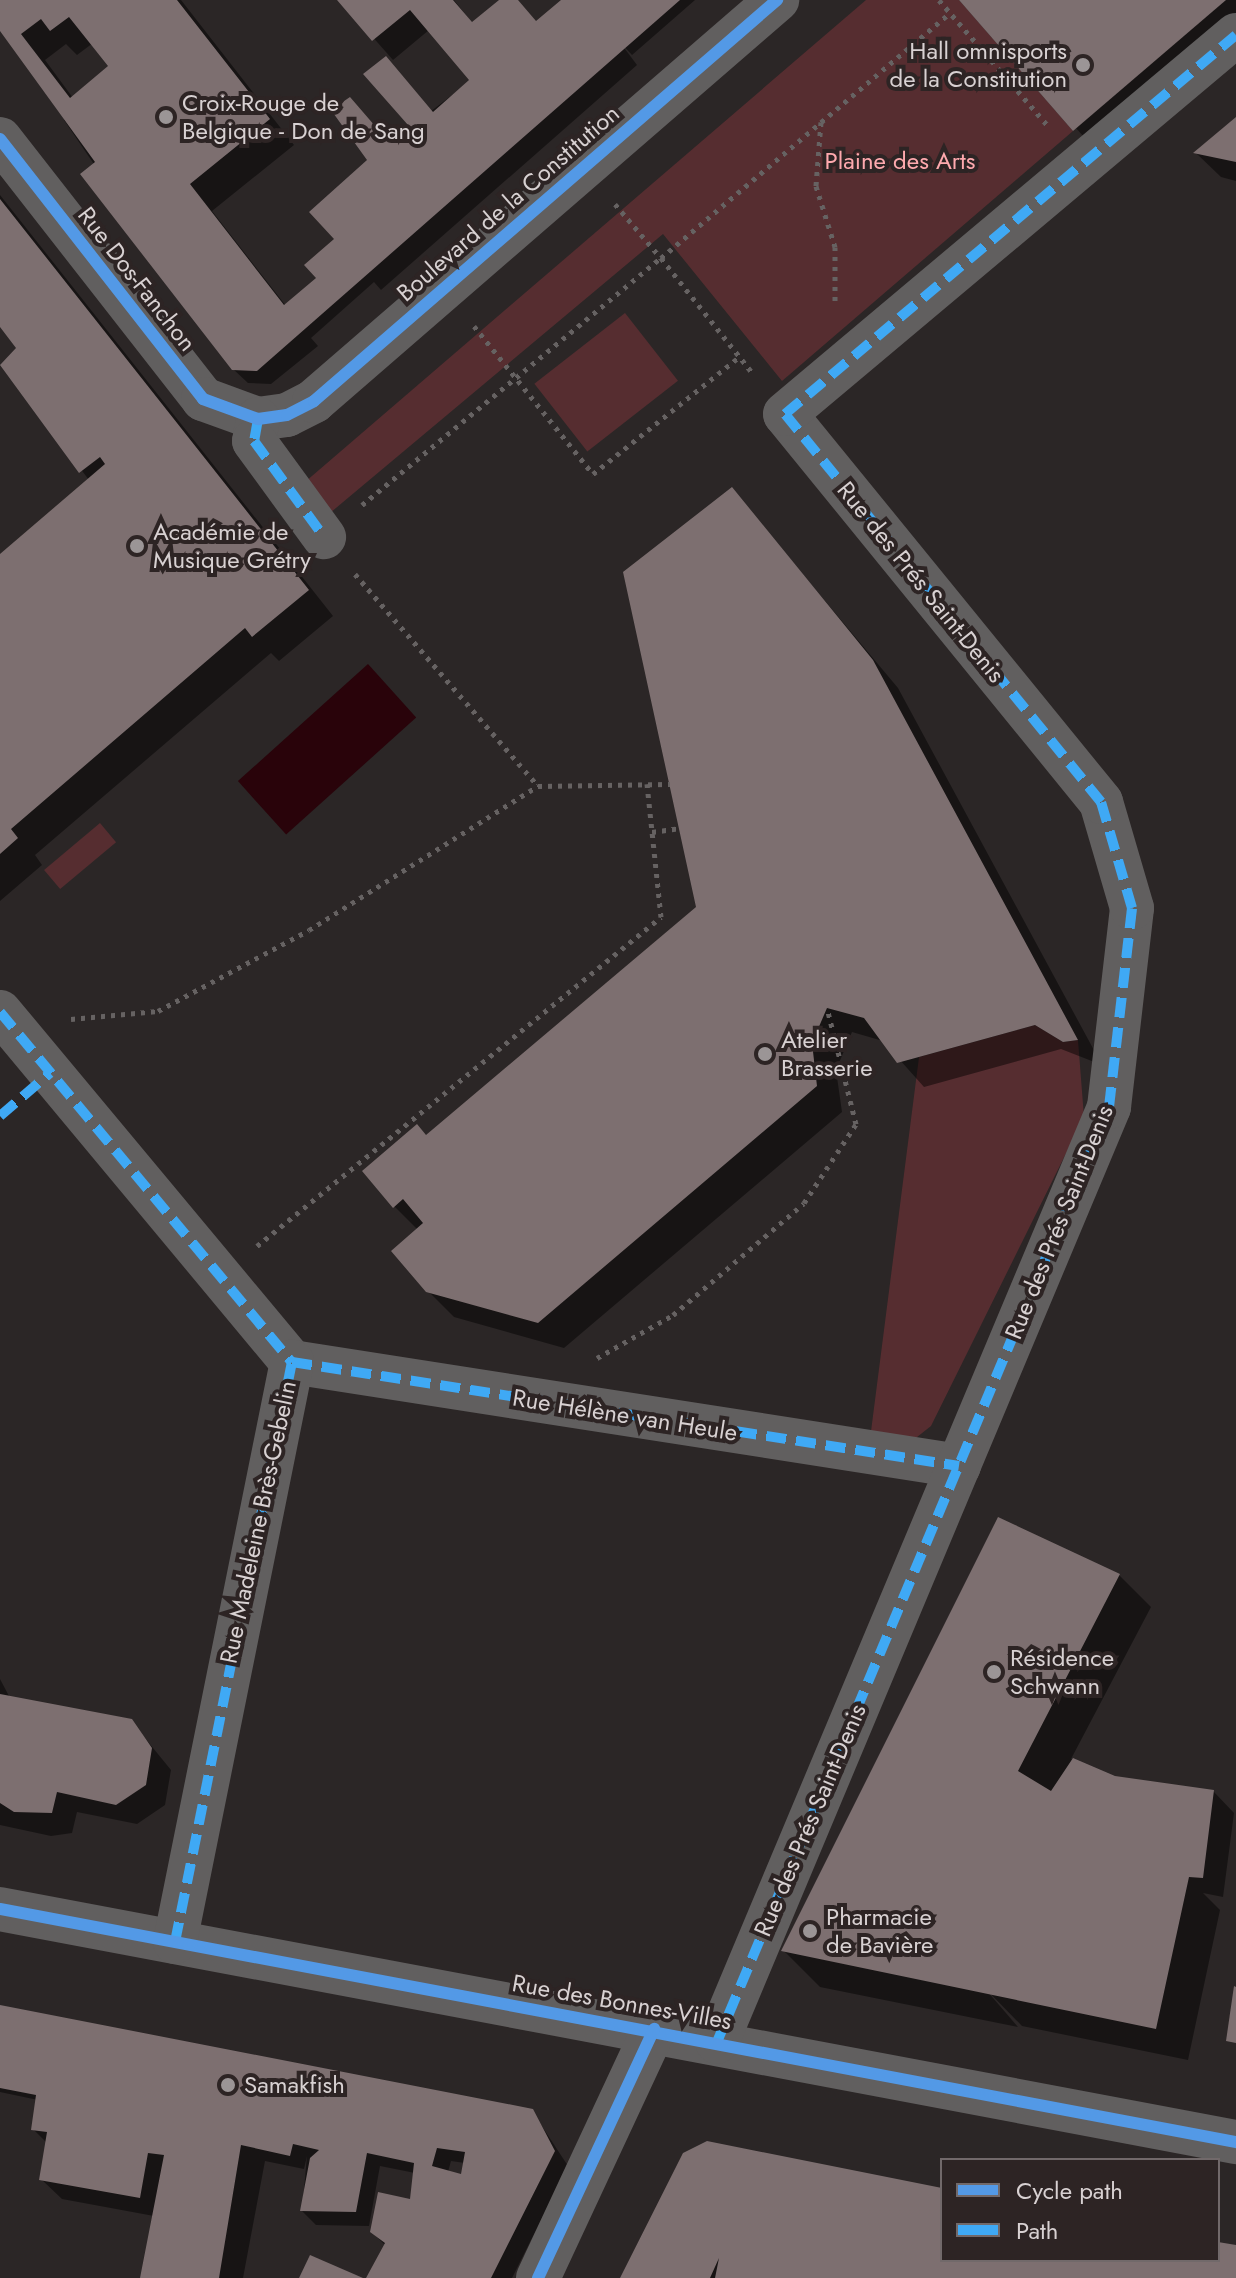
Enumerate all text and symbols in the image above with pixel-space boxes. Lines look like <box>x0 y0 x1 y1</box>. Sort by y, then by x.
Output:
place label: Hall omnisports de la Constitution <box>890 37 1067 93</box>
marker: Hall omnisports de la Constitution <box>1074 56 1092 74</box>
place label: Croix-Rouge de Belgique - Don de Sang <box>182 89 425 145</box>
street label: Boulevard de la Constitution <box>391 99 625 307</box>
marker: Croix-Rouge de Belgique - Don de Sang <box>157 108 175 126</box>
park label: Plaine des Arts <box>824 147 976 175</box>
street label: Rue Dos-Fanchon <box>72 201 202 357</box>
street label: Rue des Prés Saint-Denis <box>831 476 1011 688</box>
place label: Académie de Musique Grétry <box>153 518 311 574</box>
marker: Académie de Musique Grétry <box>128 537 146 555</box>
place label: Atelier Brasserie <box>781 1026 873 1082</box>
marker: Atelier Brasserie <box>756 1045 774 1063</box>
street label: Rue des Prés Saint-Denis <box>999 1101 1119 1343</box>
street label: Rue Madeleine Brès-Gebelin <box>214 1378 302 1666</box>
street label: Rue Hélène van Heule <box>511 1383 739 1447</box>
place label: Résidence Schwann <box>1010 1644 1114 1700</box>
marker: Résidence Schwann <box>985 1663 1003 1681</box>
street label: Rue des Prés Saint-Denis <box>748 1699 872 1941</box>
place label: Pharmacie de Bavière <box>826 1903 933 1959</box>
marker: Pharmacie de Bavière <box>801 1922 819 1940</box>
street label: Rue des Bonnes-Villes <box>510 1969 734 2035</box>
place label: Samakfish <box>244 2071 345 2099</box>
marker: Samakfish <box>219 2076 237 2094</box>
legend <box>940 2158 1220 2262</box>
text: Cycle path <box>1016 2173 1123 2208</box>
text: Path <box>1016 2213 1058 2248</box>

